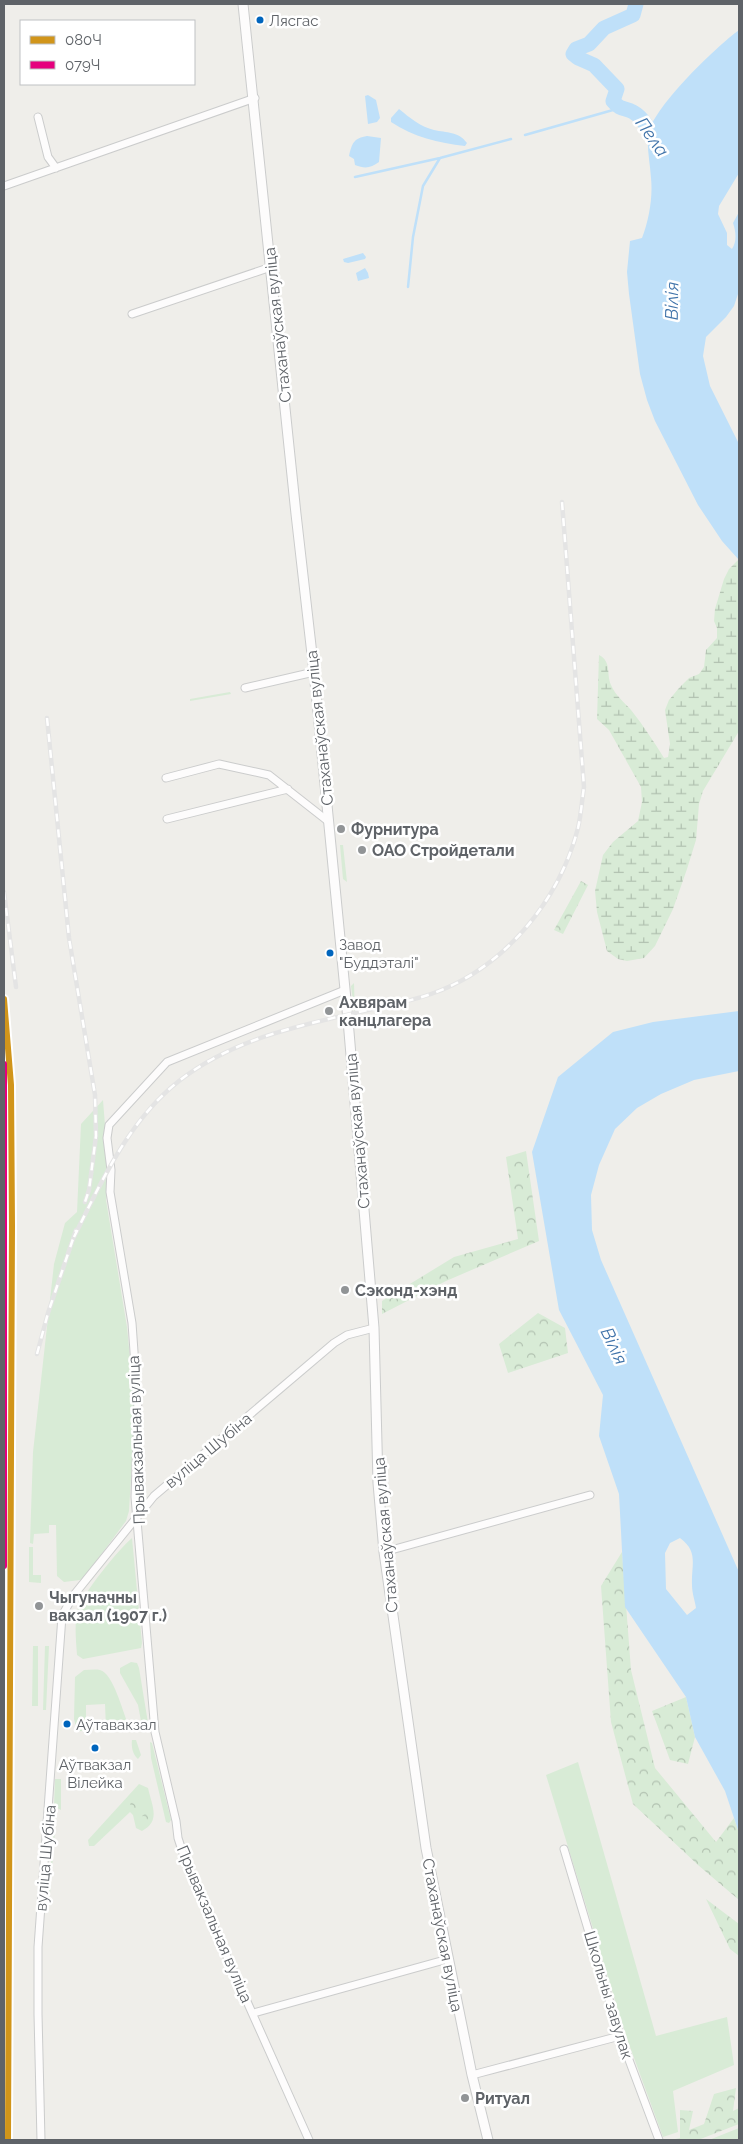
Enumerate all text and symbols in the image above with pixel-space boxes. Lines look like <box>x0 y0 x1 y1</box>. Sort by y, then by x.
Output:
place label: Лясгас <box>269 12 318 30</box>
marker: Лясгас <box>255 15 265 25</box>
legend <box>20 20 195 85</box>
text: 080Ч <box>65 31 102 49</box>
text: 079Ч <box>65 56 101 74</box>
water label: Пела <box>631 113 673 161</box>
street label: Стаханаўская вуліца <box>260 246 295 404</box>
water label: Вілія <box>661 281 682 320</box>
street label: Стаханаўская вуліца <box>302 649 337 807</box>
place label: Фурнитура <box>351 820 439 839</box>
marker: Фурнитура <box>335 823 347 835</box>
place label: ОАО Стройдетали <box>372 841 515 860</box>
marker: ОАО Стройдетали <box>356 844 368 856</box>
place label: Завод "Буддэталі" <box>339 936 419 972</box>
marker: Завод "Буддэталі" <box>325 948 335 958</box>
place label: Ахвярам канцлагера <box>339 993 431 1030</box>
marker: Ахвярам канцлагера <box>323 1005 335 1017</box>
street label: Стаханаўская вуліца <box>341 1052 374 1210</box>
place label: Сэконд-хэнд <box>355 1281 457 1300</box>
marker: Сэконд-хэнд <box>339 1284 351 1296</box>
water label: Вілія <box>597 1324 632 1368</box>
street label: Прывакзальная вуліца <box>124 1355 149 1525</box>
street label: вуліца Шубіна <box>161 1409 255 1492</box>
street label: Стаханаўская вуліца <box>369 1456 402 1614</box>
place label: Чыгуначны вакзал (1907 г.) <box>49 1588 167 1625</box>
marker: Чыгуначны вакзал (1907 г.) <box>33 1600 45 1612</box>
place label: Аўтавакзал <box>76 1716 157 1734</box>
marker: Аўтавакзал <box>62 1719 72 1729</box>
marker: Аўтвакзал Вілейка <box>90 1743 100 1753</box>
place label: Аўтвакзал Вілейка <box>59 1756 131 1792</box>
street label: вуліца Шубіна <box>31 1804 60 1912</box>
street label: Прывакзальная вуліца <box>173 1843 256 2006</box>
street label: Стаханаўская вуліца <box>418 1857 467 2014</box>
street label: Школьны завулак <box>580 1929 637 2062</box>
place label: Ритуал <box>475 2089 530 2108</box>
marker: Ритуал <box>459 2092 471 2104</box>

